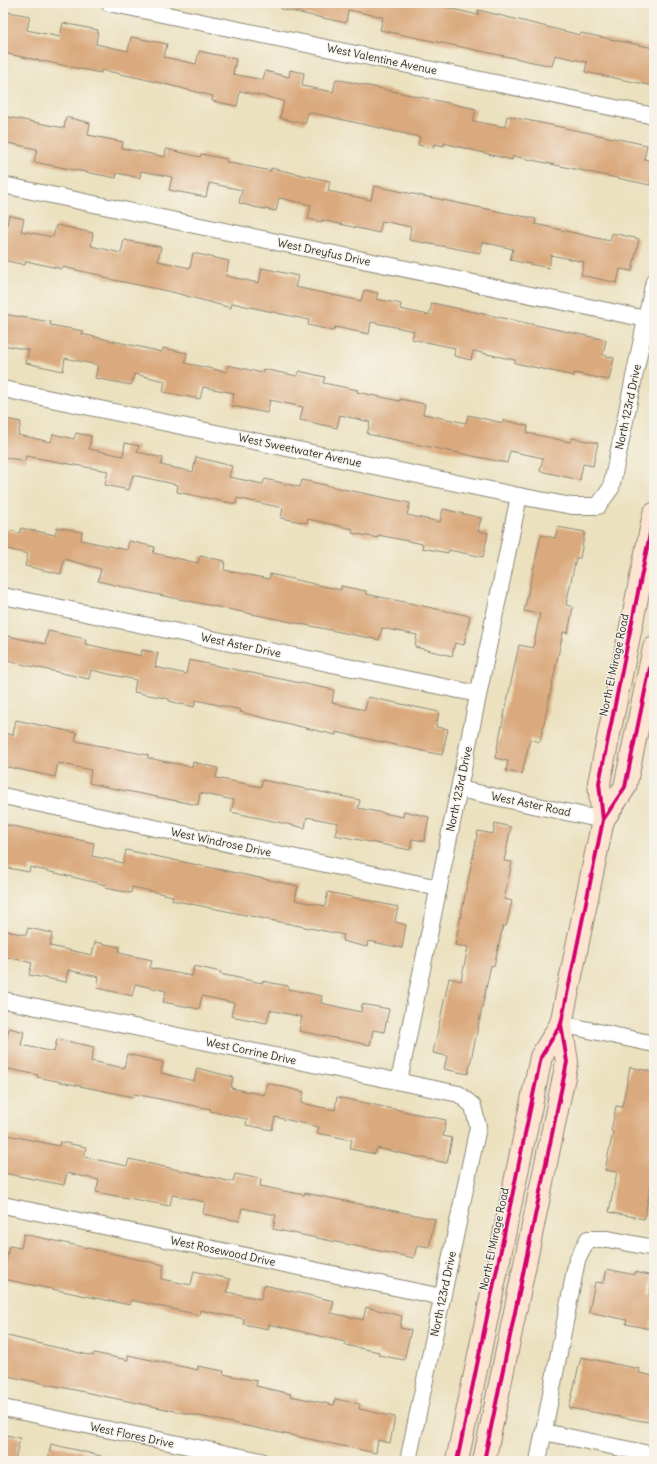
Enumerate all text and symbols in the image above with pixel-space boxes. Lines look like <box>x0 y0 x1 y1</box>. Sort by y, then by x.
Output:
street label: West Valentine Avenue <box>326 40 438 78</box>
street label: West Dreyfus Drive <box>276 235 372 269</box>
street label: North 123rd Drive <box>612 363 644 451</box>
street label: West Sweetwater Avenue <box>237 430 363 470</box>
street label: North El Mirage Road <box>596 612 632 718</box>
street label: West Aster Drive <box>200 630 282 660</box>
street label: North 123rd Drive <box>443 745 475 833</box>
street label: West Aster Road <box>490 789 573 819</box>
street label: West Windrose Drive <box>170 825 273 859</box>
street label: West Corrine Drive <box>204 1035 298 1067</box>
street label: North El Mirage Road <box>476 1186 512 1292</box>
street label: West Rosewood Drive <box>169 1233 277 1269</box>
street label: North 123rd Drive <box>427 1250 459 1338</box>
street label: West Flores Drive <box>89 1419 175 1451</box>

